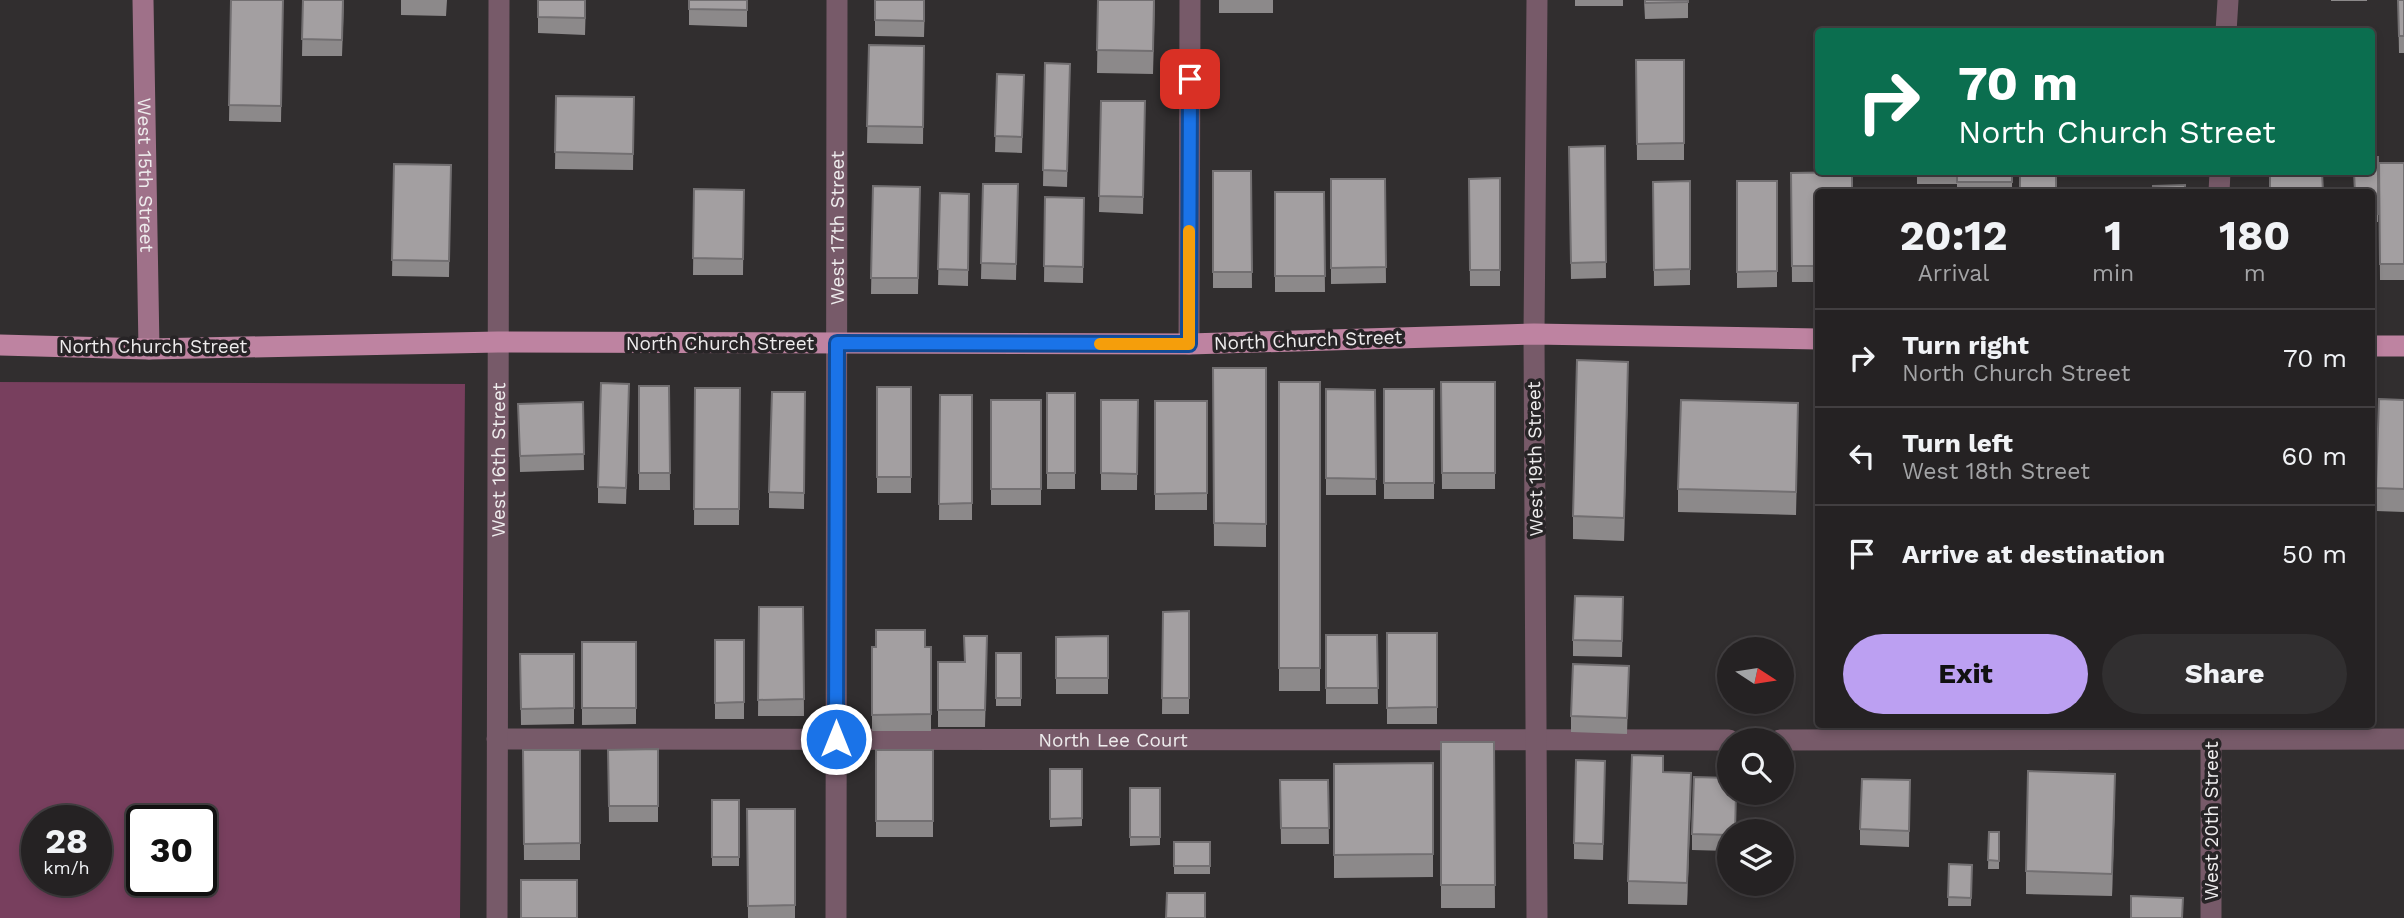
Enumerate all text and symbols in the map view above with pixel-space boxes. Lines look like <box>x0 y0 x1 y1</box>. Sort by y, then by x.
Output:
pin <box>1160 49 1220 109</box>
text: 70 m <box>1958 54 2078 112</box>
icon: right <box>1843 56 1934 147</box>
icon: arrive <box>1171 60 1209 98</box>
street label: West 15th Street <box>133 97 159 253</box>
text: North Church Street <box>1958 113 2276 151</box>
street label: West 17th Street <box>825 151 848 305</box>
text: 20:12 <box>1900 211 2007 260</box>
text: 1 <box>2104 211 2122 260</box>
text: 180 <box>2219 211 2290 260</box>
text: Arrival <box>1918 260 1989 287</box>
text: min <box>2092 260 2134 287</box>
text: m <box>2244 260 2266 287</box>
street label: North Church Street <box>1213 325 1403 355</box>
text: Turn right <box>1902 330 2029 360</box>
street label: North Church Street <box>626 332 814 355</box>
street label: North Church Street <box>59 335 247 358</box>
icon: right <box>1843 339 1881 377</box>
text: 70 m <box>2283 343 2347 373</box>
text: North Church Street <box>1902 360 2130 387</box>
street label: West 19th Street <box>1522 381 1548 537</box>
street label: West 16th Street <box>486 382 510 538</box>
text: Turn left <box>1902 428 2013 458</box>
icon: left <box>1843 437 1881 475</box>
text: 60 m <box>2281 441 2347 471</box>
text: West 18th Street <box>1902 458 2090 485</box>
icon: arrive <box>1843 535 1881 573</box>
text: Arrive at destination <box>1902 539 2165 569</box>
text: 50 m <box>2282 539 2347 569</box>
button: Exit <box>1843 634 2088 714</box>
button: Share <box>2102 634 2347 714</box>
north arrow <box>1717 637 1794 714</box>
map controls <box>1717 637 1794 896</box>
position arrow <box>799 702 873 776</box>
street label: North Lee Court <box>1038 728 1188 751</box>
button: search <box>1717 728 1794 805</box>
street label: West 20th Street <box>2200 741 2223 901</box>
speed limit sign: 30 <box>126 805 217 896</box>
button: layers <box>1717 819 1794 896</box>
text: 28 <box>45 820 88 862</box>
text: km/h <box>43 857 90 878</box>

